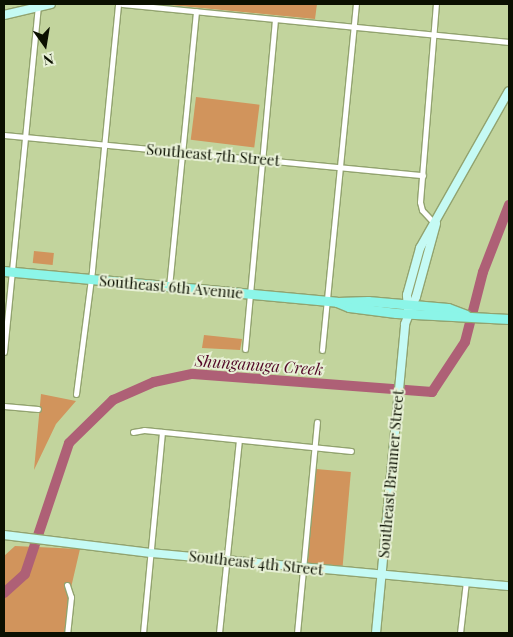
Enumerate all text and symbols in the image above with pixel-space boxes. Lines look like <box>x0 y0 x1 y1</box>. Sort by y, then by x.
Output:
north arrow <box>20 20 70 70</box>
text: N <box>41 50 56 70</box>
street label: Southeast 7th Street <box>145 140 281 170</box>
street label: Southeast 6th Avenue <box>98 272 244 302</box>
water label: Shunganuga Creek <box>194 351 324 379</box>
street label: Southeast Branner Street <box>375 389 407 559</box>
street label: Southeast 4th Street <box>188 547 324 579</box>

